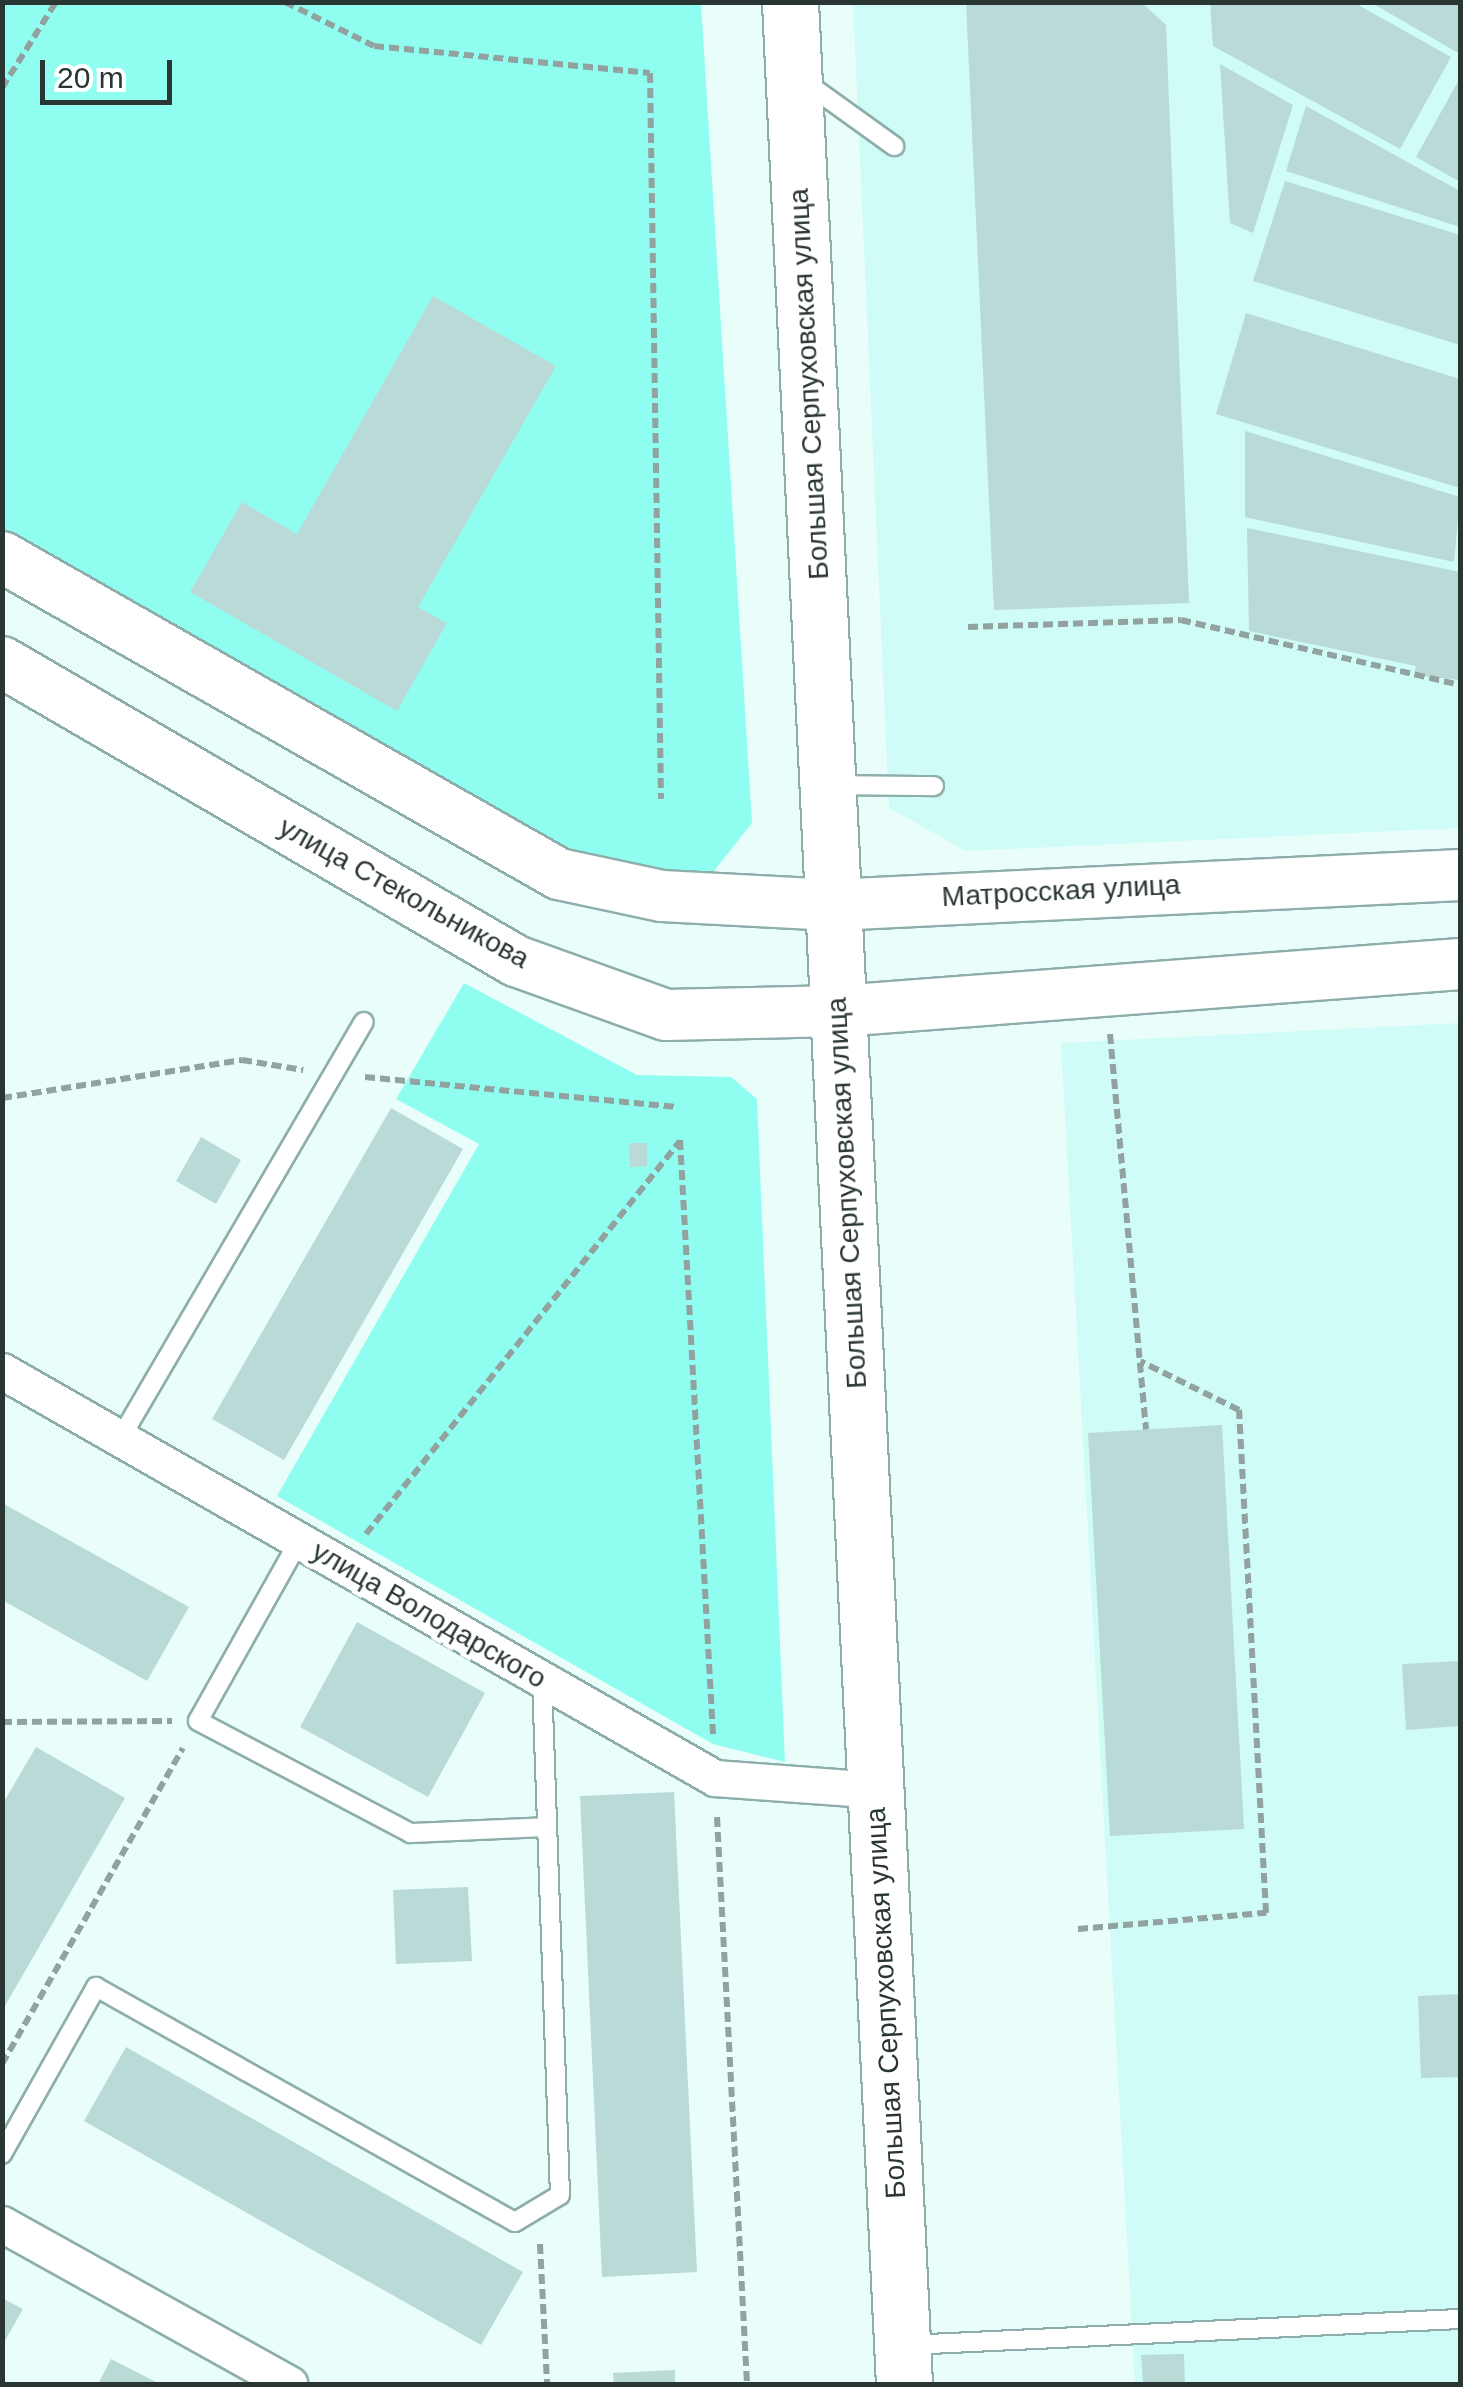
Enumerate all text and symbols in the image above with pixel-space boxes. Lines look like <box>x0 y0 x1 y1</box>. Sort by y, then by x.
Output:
scale bar <box>45 40 178 102</box>
text: 20 m <box>57 61 124 94</box>
street label: Большая Серпуховская улица <box>782 187 836 581</box>
street label: улица Стекольникова <box>273 810 535 976</box>
street label: Матросская улица <box>941 868 1181 914</box>
street label: Большая Серпуховская улица <box>820 996 874 1390</box>
street label: улица Володарского <box>306 1534 552 1696</box>
street label: Большая Серпуховская улица <box>859 1806 913 2200</box>

